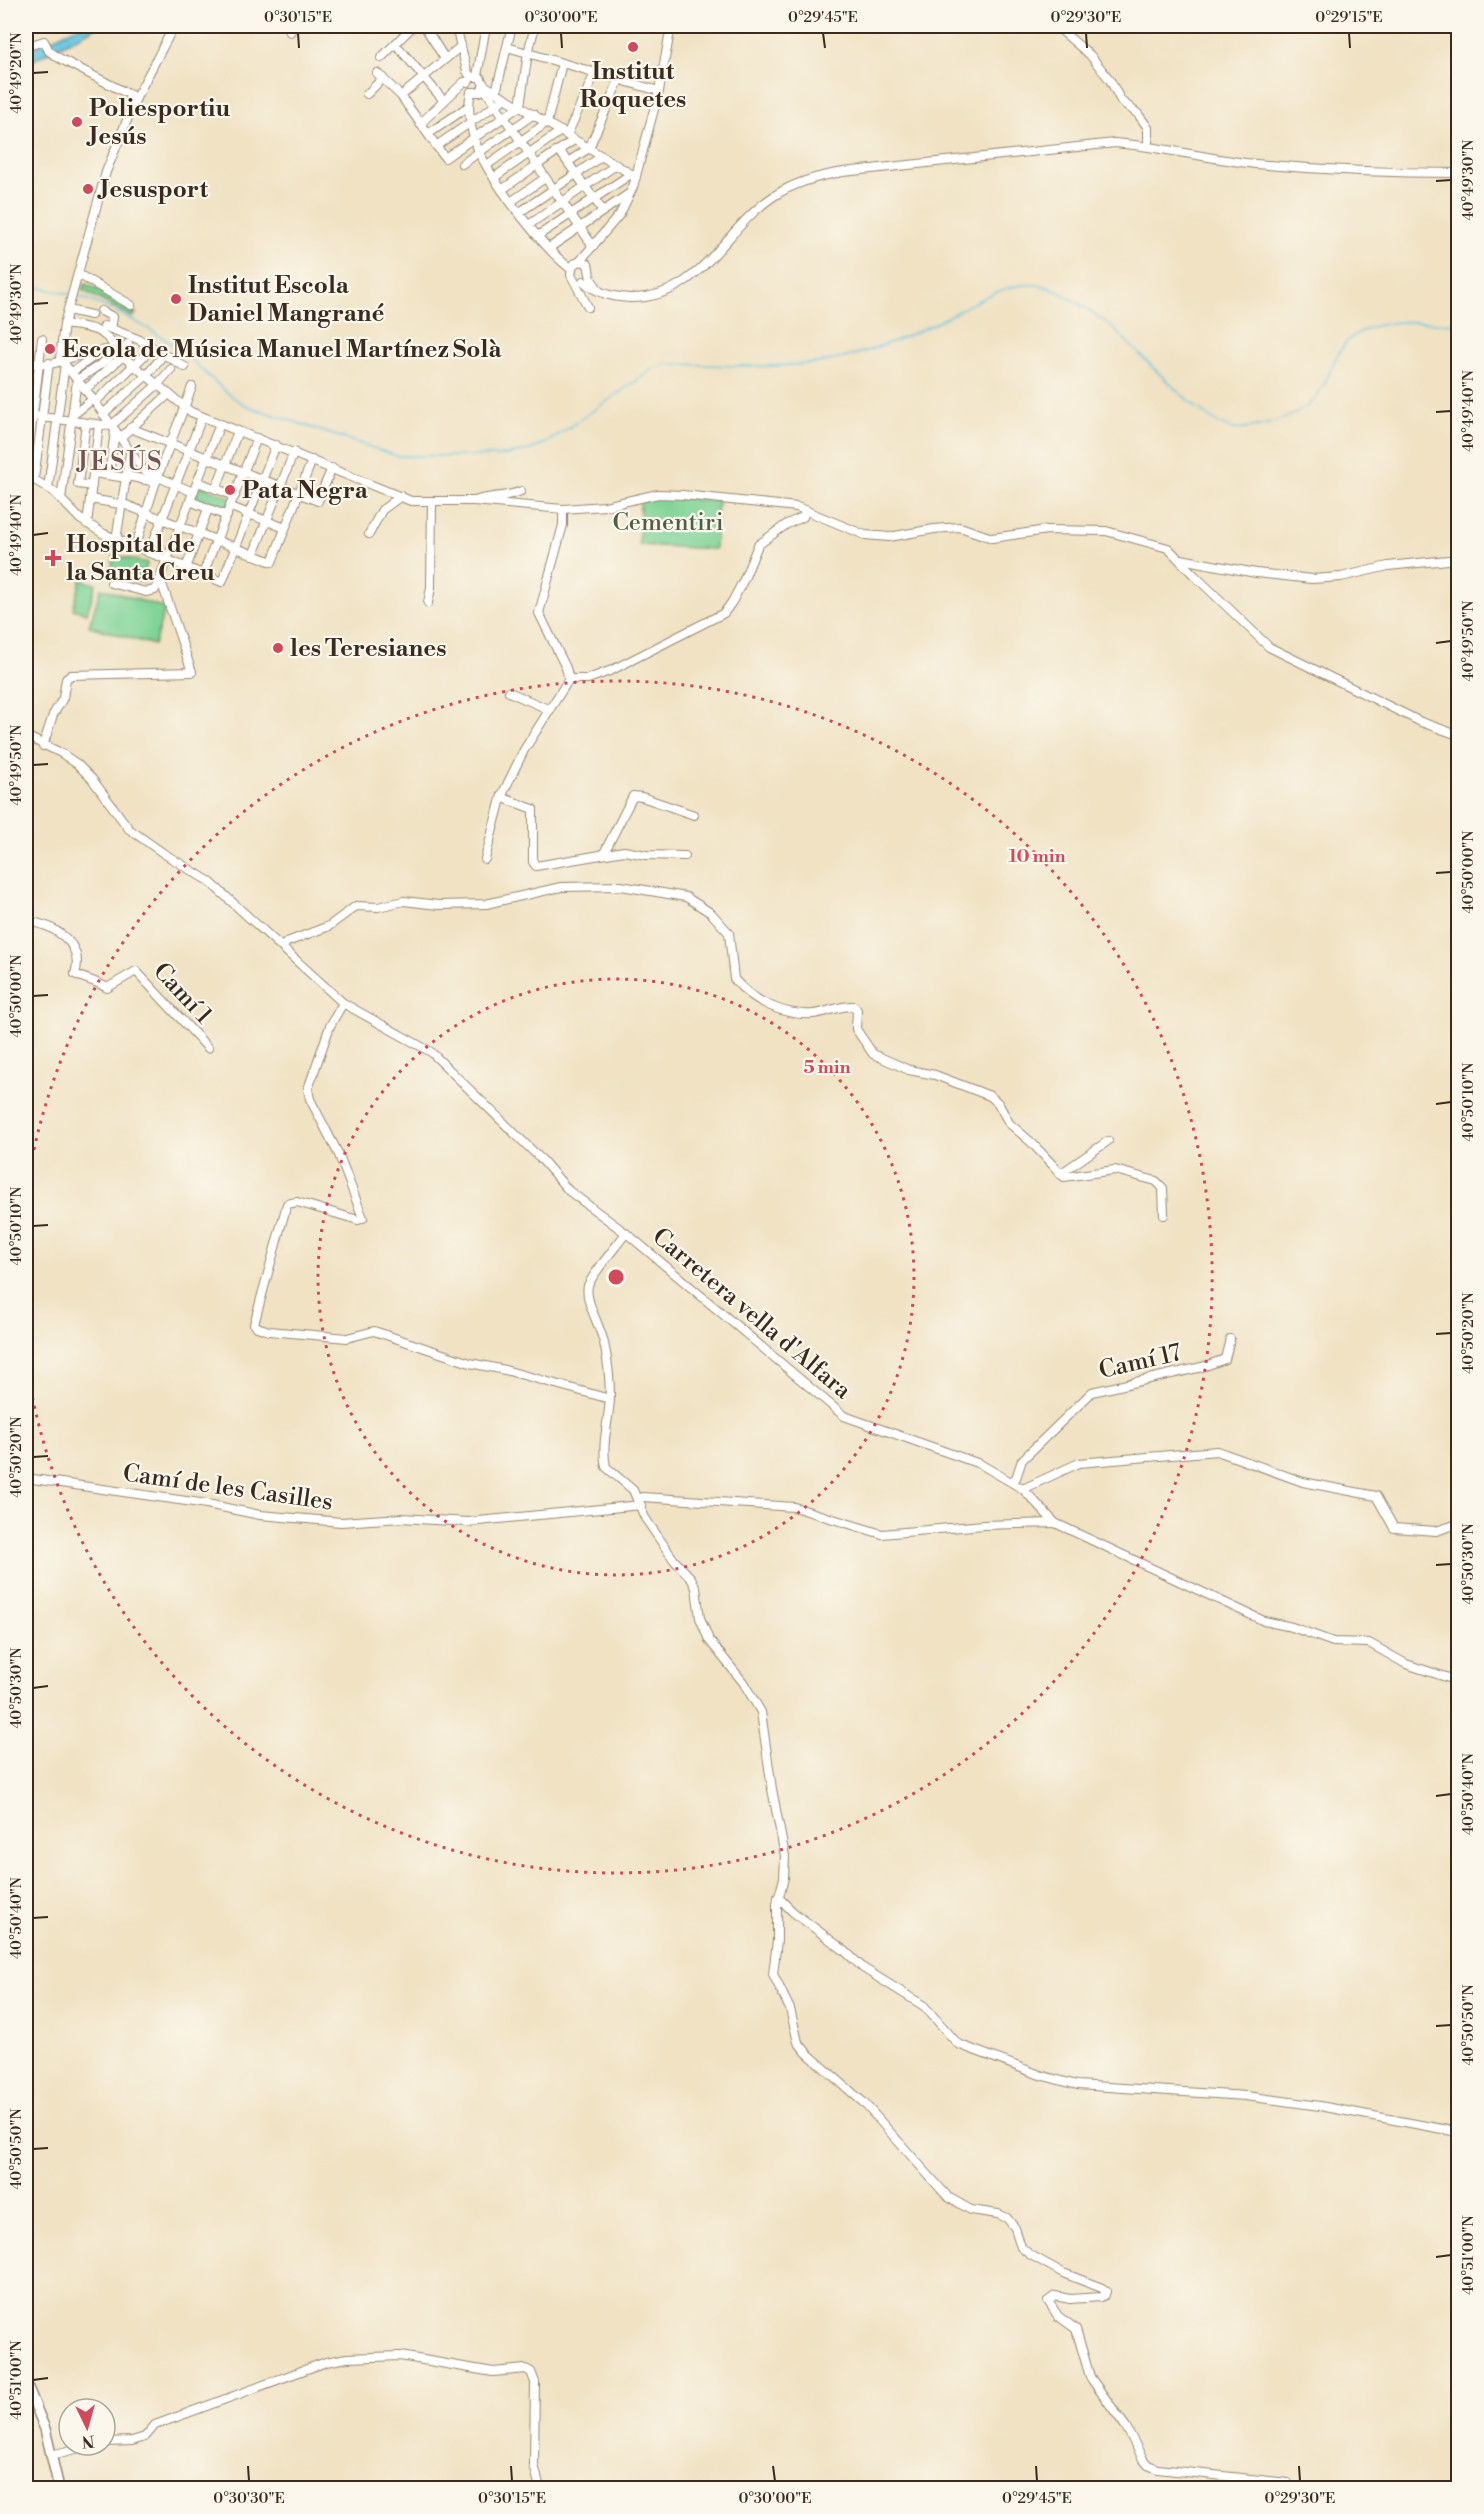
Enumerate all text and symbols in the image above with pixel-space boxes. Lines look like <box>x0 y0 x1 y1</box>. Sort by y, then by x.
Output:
text: 0°30'15"E <box>264 8 332 27</box>
text: 0°30'00"E <box>524 8 598 27</box>
text: 0°29'45"E <box>788 8 858 27</box>
text: 0°29'30"E <box>1051 8 1121 27</box>
text: 0°29'15"E <box>1315 8 1383 27</box>
text: 40°49'20"N <box>7 32 26 114</box>
marker: Institut Roquetes <box>626 40 640 54</box>
place label: Institut Roquetes <box>580 57 686 115</box>
place label: Poliesportiu Jesús <box>86 94 230 152</box>
marker: Poliesportiu Jesús <box>70 115 84 129</box>
text: 40°49'30"N <box>1459 139 1478 221</box>
place label: Jesusport <box>97 175 209 205</box>
marker: Jesusport <box>81 182 95 196</box>
text: 40°49'30"N <box>7 263 26 345</box>
place label: Institut Escola Daniel Mangrané <box>188 271 384 329</box>
marker: Institut Escola Daniel Mangrané <box>169 292 183 306</box>
place label: Escola de Música Manuel Martínez Solà <box>62 335 502 365</box>
marker: Escola de Música Manuel Martínez Solà <box>43 342 57 356</box>
text: 40°49'40"N <box>1459 370 1478 452</box>
district label: JESÚS <box>76 444 163 478</box>
place label: Pata Negra <box>242 476 369 506</box>
marker: Pata Negra <box>223 483 237 497</box>
text: 40°49'40"N <box>7 494 26 576</box>
park label: Cementiri <box>612 508 724 538</box>
place label: Hospital de la Santa Creu <box>66 530 215 588</box>
marker: Hospital de la Santa Creu <box>44 549 62 567</box>
text: 40°49'50"N <box>1459 601 1478 682</box>
place label: les Teresianes <box>290 634 446 664</box>
marker: les Teresianes <box>271 641 285 655</box>
text: 40°49'50"N <box>7 725 26 806</box>
text: 40°50'00"N <box>1459 831 1478 913</box>
text: 10 min <box>1008 845 1066 868</box>
text: 40°50'00"N <box>7 955 26 1037</box>
street label: Camí 1 <box>146 957 219 1031</box>
text: 5 min <box>803 1056 851 1079</box>
text: 40°50'10"N <box>1459 1063 1478 1141</box>
text: 40°50'10"N <box>7 1187 26 1265</box>
street label: Carretera vella d'Alfara <box>646 1222 858 1406</box>
centre of rings <box>606 1267 626 1287</box>
text: 40°50'20"N <box>1459 1292 1478 1374</box>
street label: Camí 17 <box>1096 1338 1184 1386</box>
text: 40°50'20"N <box>7 1416 26 1498</box>
street label: Camí de les Casilles <box>121 1458 335 1518</box>
text: 40°50'30"N <box>1459 1523 1478 1605</box>
text: 40°50'30"N <box>7 1647 26 1729</box>
text: 40°50'40"N <box>1459 1753 1478 1835</box>
text: 40°50'40"N <box>7 1877 26 1959</box>
text: 40°50'50"N <box>1459 1984 1478 2066</box>
text: 40°50'50"N <box>7 2108 26 2190</box>
text: 40°51'00"N <box>1459 2215 1478 2295</box>
text: 40°51'00"N <box>7 2340 26 2420</box>
north arrow <box>57 2397 117 2457</box>
text: N <box>81 2430 95 2451</box>
text: 0°30'30"E <box>213 2489 285 2508</box>
text: 0°30'15"E <box>478 2489 546 2508</box>
text: 0°30'00"E <box>738 2489 812 2508</box>
text: 0°29'45"E <box>1002 2489 1072 2508</box>
text: 0°29'30"E <box>1265 2489 1335 2508</box>

